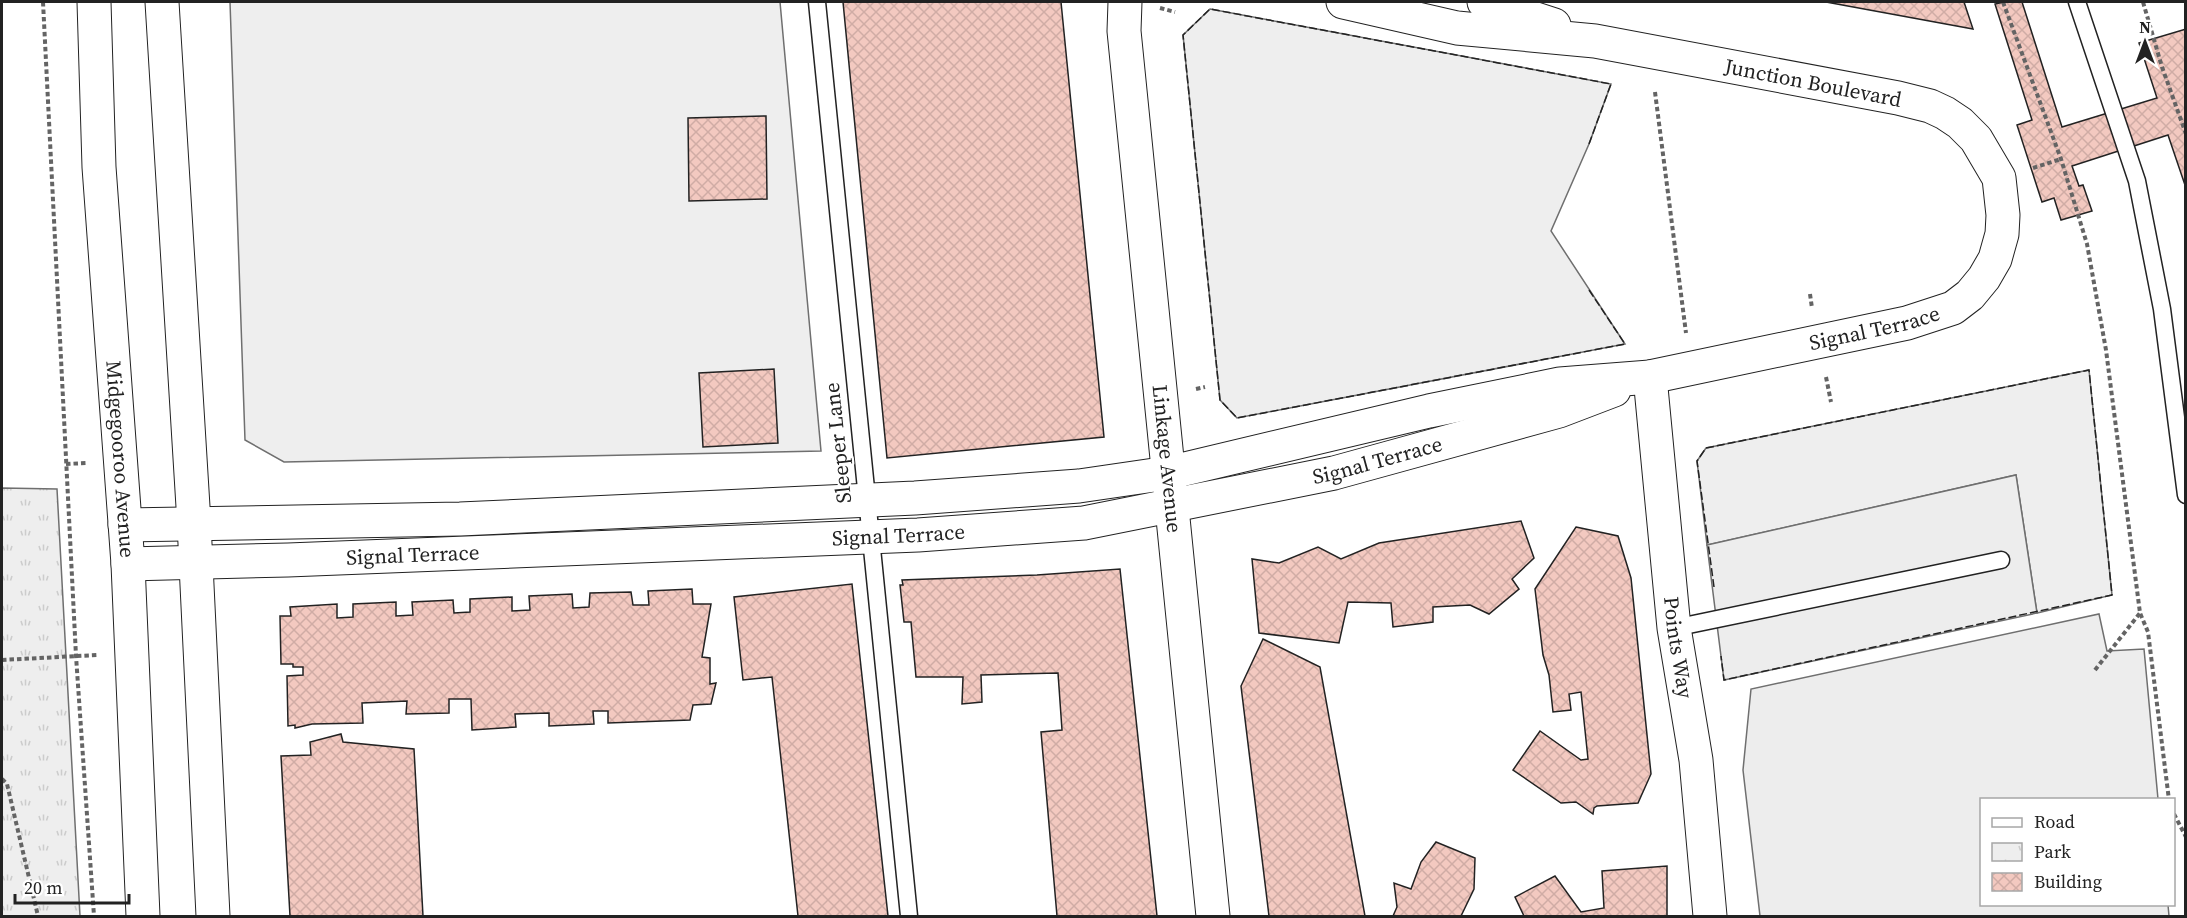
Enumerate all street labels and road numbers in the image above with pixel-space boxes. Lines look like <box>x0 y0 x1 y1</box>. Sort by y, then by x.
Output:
street label: Junction Boulevard <box>1721 51 1904 114</box>
street label: Signal Terrace <box>1807 298 1943 357</box>
street label: Midgegooroo Avenue <box>99 359 143 559</box>
street label: Sleeper Lane <box>817 381 858 505</box>
street label: Linkage Avenue <box>1146 383 1189 534</box>
street label: Signal Terrace <box>1310 429 1445 491</box>
street label: Signal Terrace <box>831 517 966 552</box>
street label: Signal Terrace <box>346 537 480 572</box>
street label: Points Way <box>1657 595 1701 701</box>

